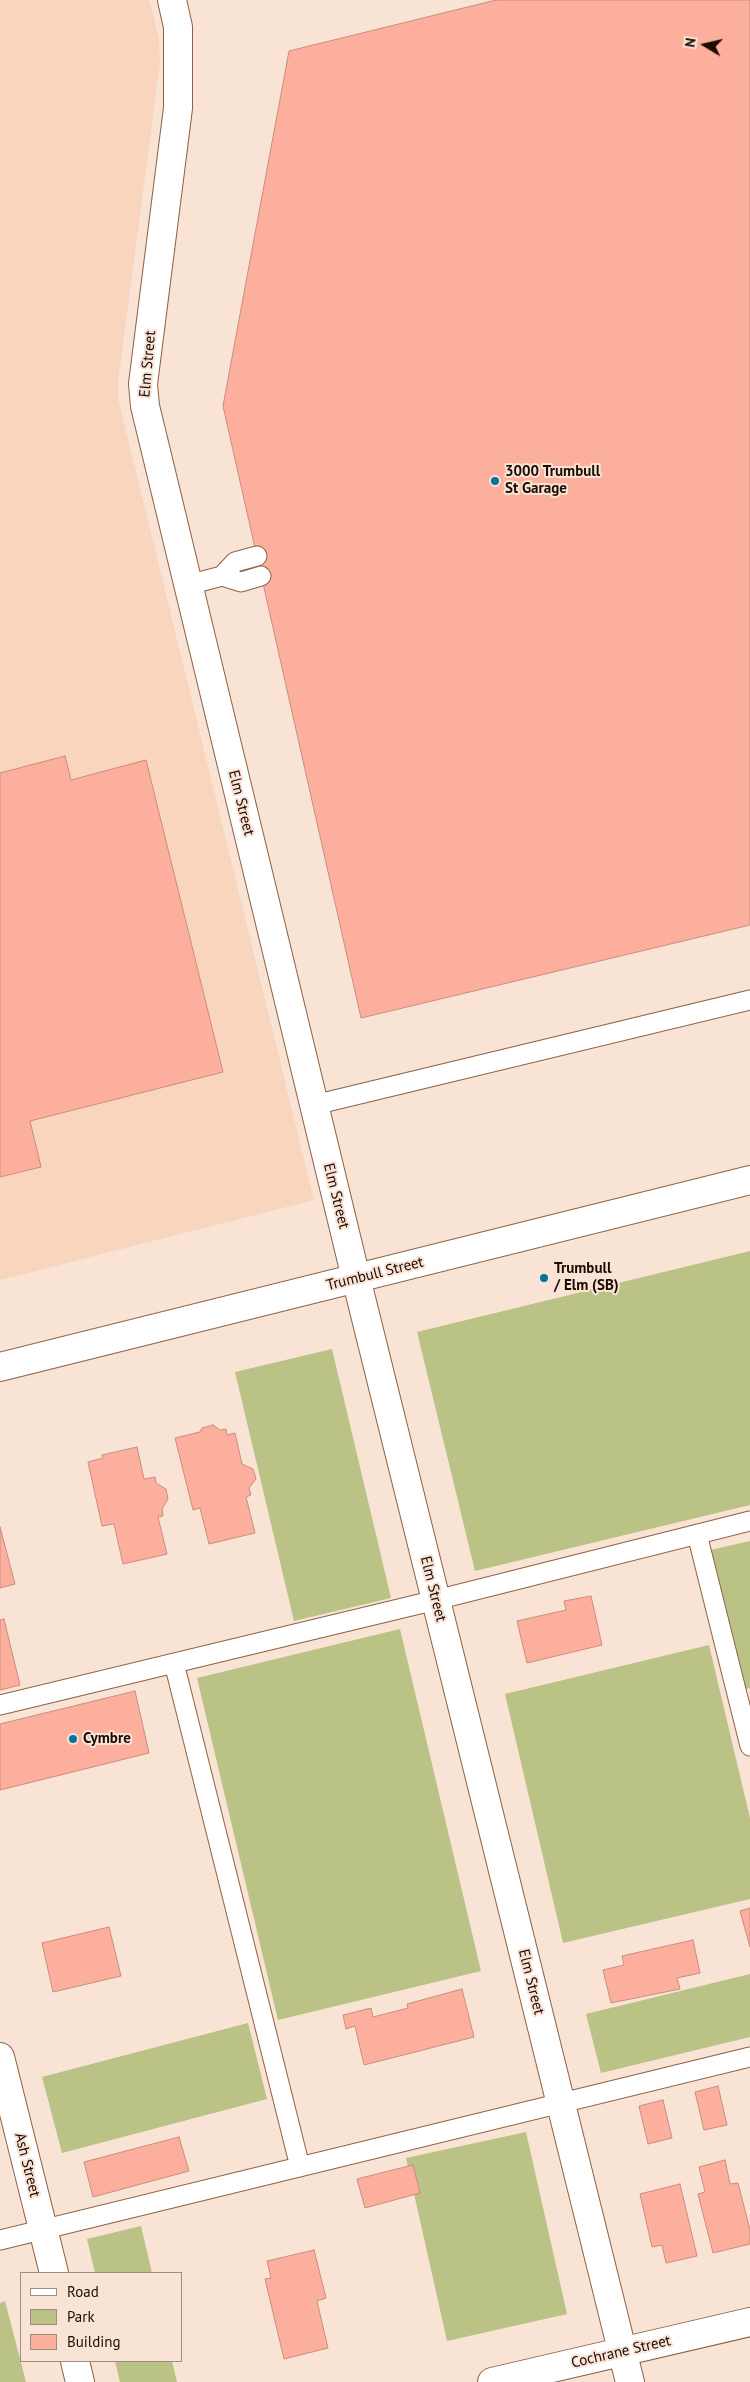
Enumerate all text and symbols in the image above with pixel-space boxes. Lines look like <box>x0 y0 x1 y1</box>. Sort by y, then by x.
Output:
north arrow <box>680 20 730 70</box>
text: N <box>681 37 700 49</box>
street label: Elm Street <box>136 330 160 398</box>
place label: 3000 Trumbull St Garage <box>505 463 600 498</box>
marker: 3000 Trumbull St Garage <box>489 475 501 487</box>
street label: Elm Street <box>224 768 258 838</box>
street label: Elm Street <box>319 1161 353 1231</box>
street label: Trumbull Street <box>325 1253 425 1295</box>
place label: Trumbull / Elm (SB) <box>554 1260 619 1295</box>
marker: Trumbull / Elm (SB) <box>538 1272 550 1284</box>
street label: Elm Street <box>416 1554 450 1624</box>
place label: Cymbre <box>83 1730 131 1748</box>
marker: Cymbre <box>67 1733 79 1745</box>
street label: Elm Street <box>514 1947 548 2017</box>
street label: Ash Street <box>10 2131 44 2199</box>
legend <box>20 2272 182 2362</box>
text: Road <box>67 2282 99 2301</box>
text: Park <box>67 2307 95 2326</box>
text: Building <box>67 2332 121 2351</box>
street label: Cochrane Street <box>569 2332 673 2372</box>

